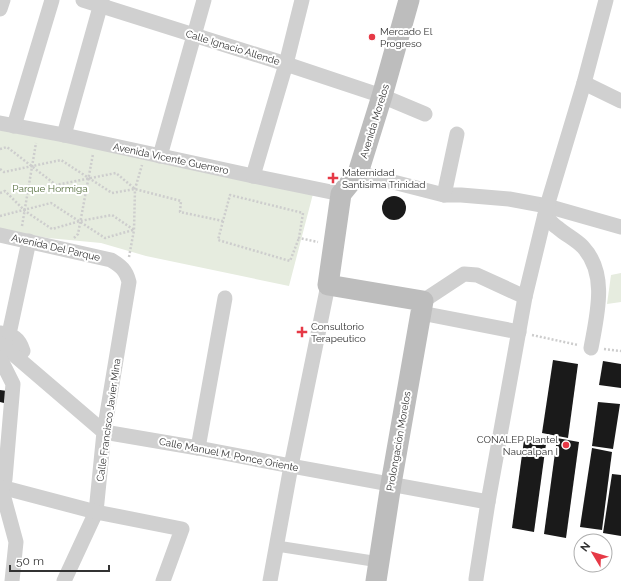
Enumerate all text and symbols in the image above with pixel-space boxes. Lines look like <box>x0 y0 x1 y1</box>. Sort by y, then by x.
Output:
place label: Mercado El Progreso <box>380 26 433 49</box>
street label: Calle Ignacio Allende <box>184 28 281 67</box>
marker: Mercado El Progreso <box>367 32 377 42</box>
street label: Avenida Morelos <box>358 83 391 160</box>
street label: Avenida Vicente Guerrero <box>112 141 230 176</box>
place label: Maternidad Santisima Trinidad <box>342 167 426 190</box>
marker: Maternidad Santisima Trinidad <box>327 172 339 184</box>
park label: Parque Hormiga <box>12 183 88 194</box>
street label: Avenida Del Parque <box>10 232 101 263</box>
place label: Consultorio Terapeutico <box>311 321 366 344</box>
marker: Consultorio Terapeutico <box>296 326 308 338</box>
street label: Calle Francisco Javier Mina <box>94 358 123 482</box>
street label: Prolongación Morelos <box>384 390 413 492</box>
place label: CONALEP Plantel Naucalpan I <box>477 434 558 457</box>
street label: Calle Manuel M. Ponce Oriente <box>158 436 300 473</box>
marker: CONALEP Plantel Naucalpan I <box>561 440 571 450</box>
north arrow <box>573 533 613 573</box>
text: N <box>578 540 593 554</box>
scale bar <box>10 547 109 573</box>
text: 50 m <box>16 554 44 568</box>

